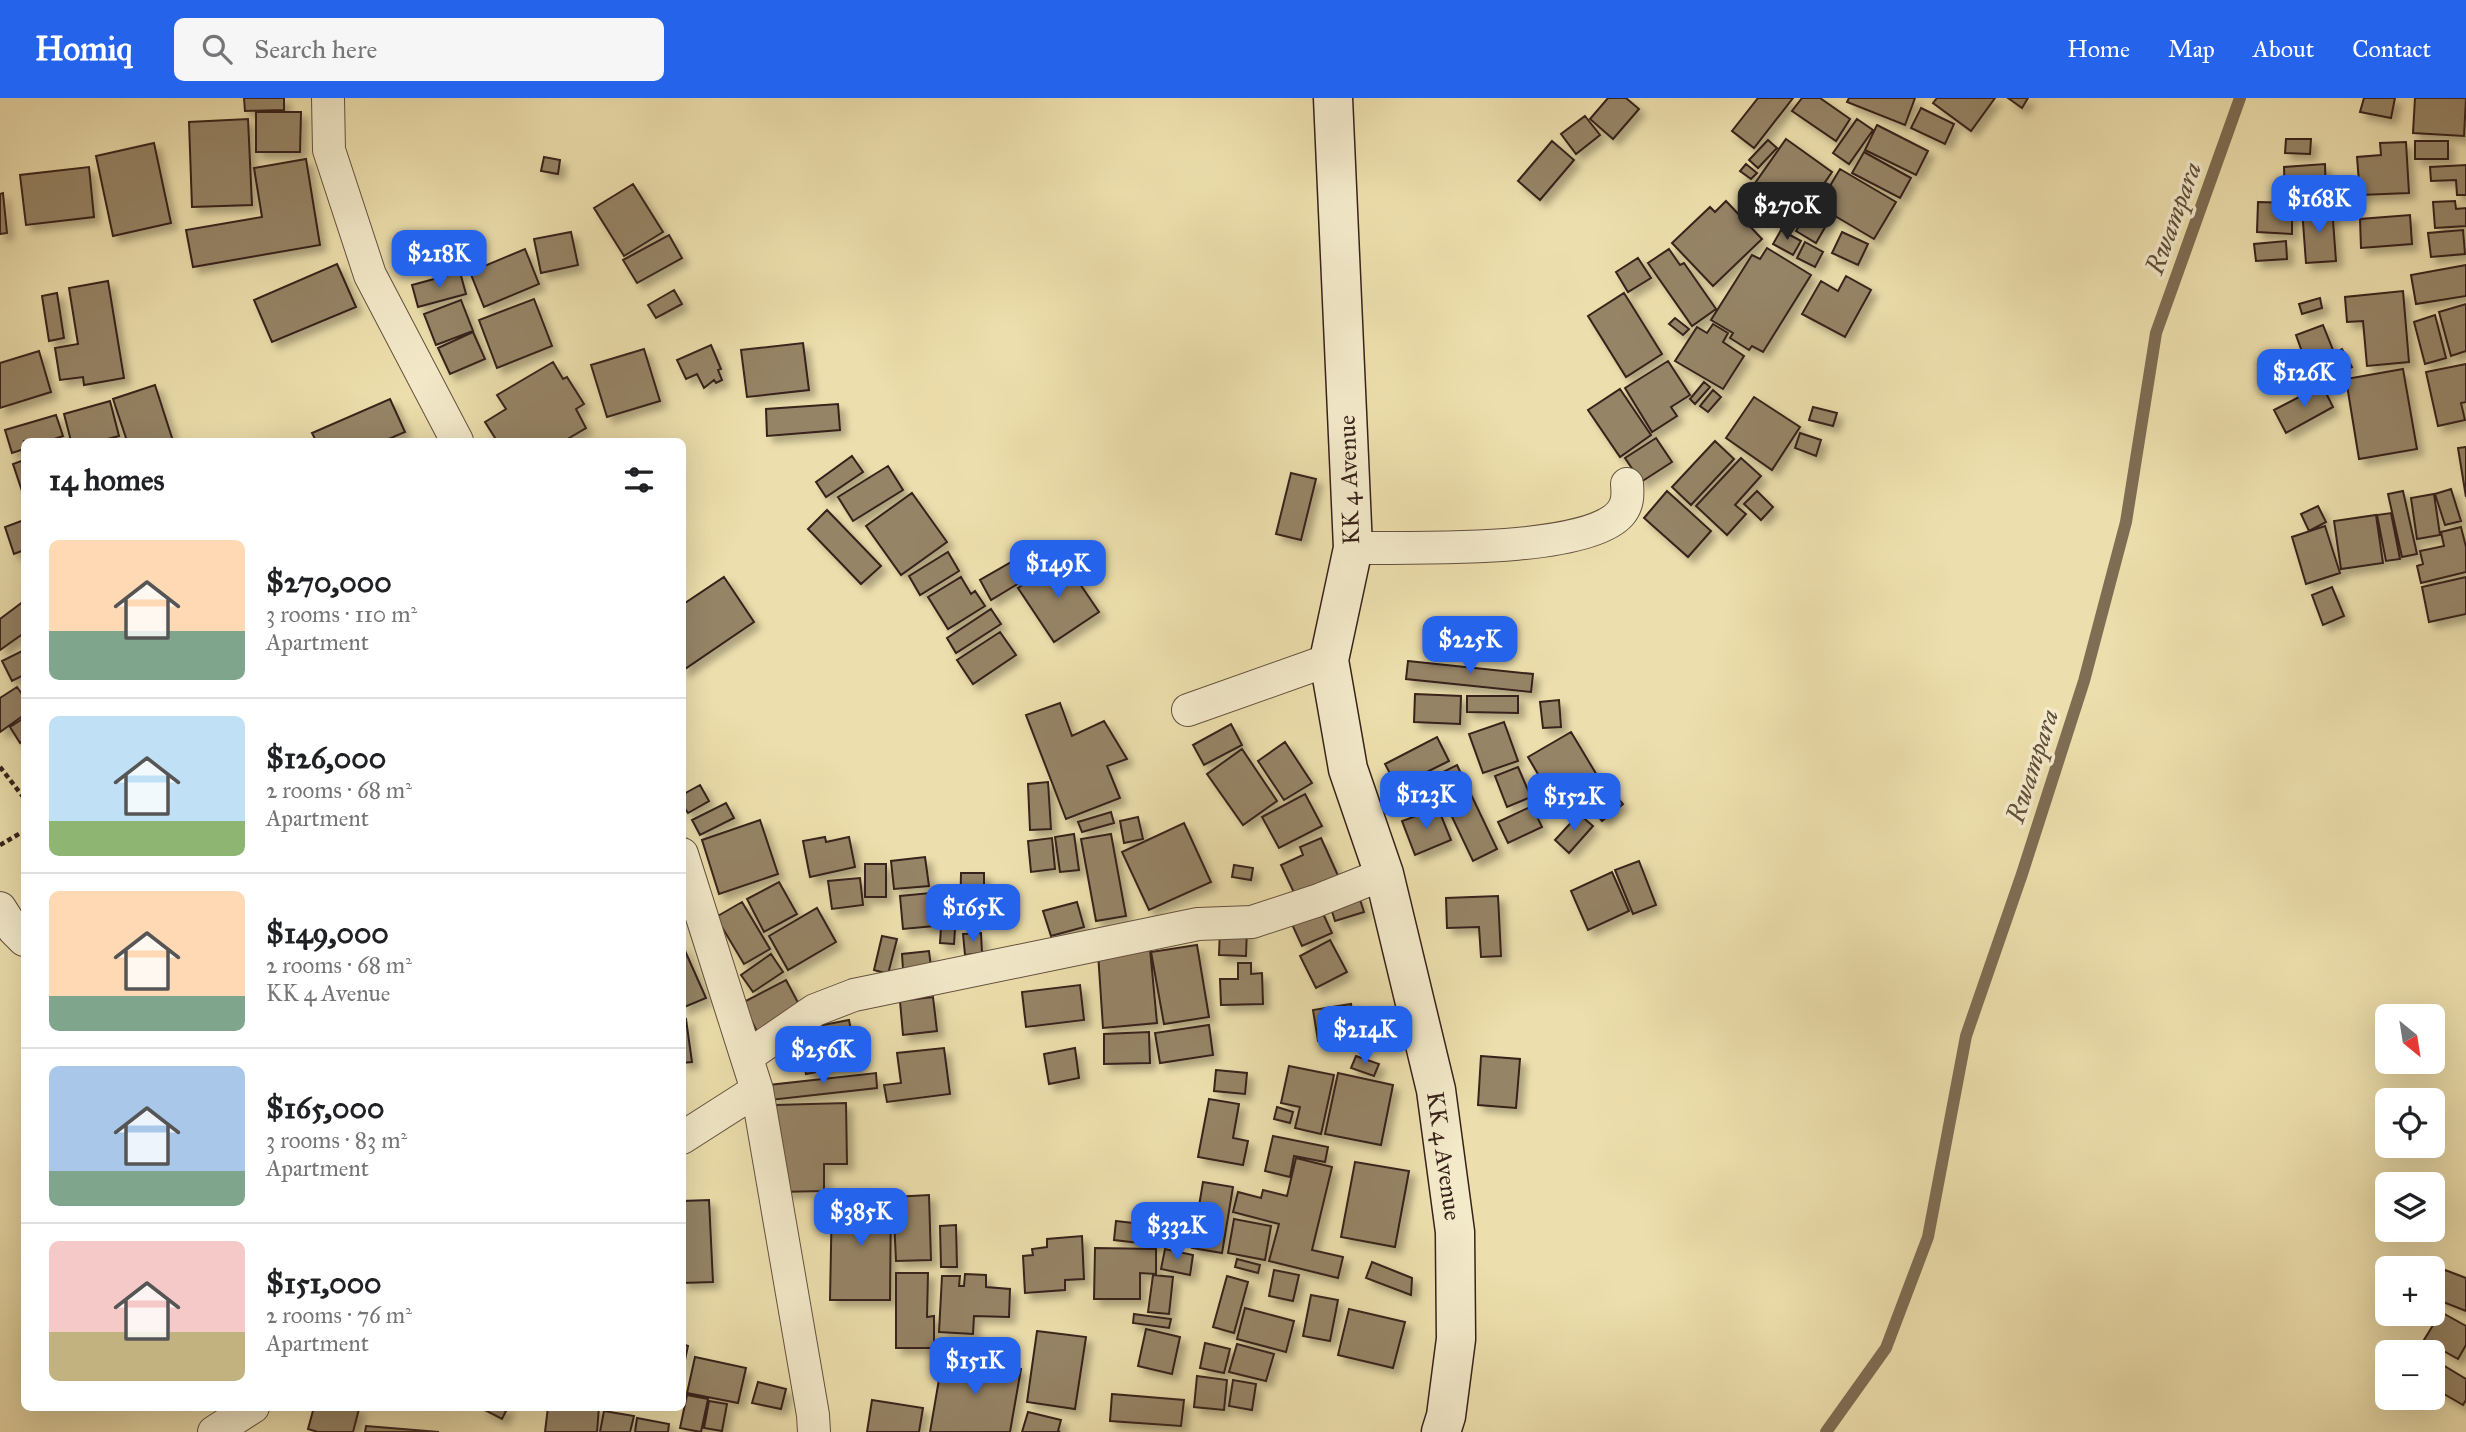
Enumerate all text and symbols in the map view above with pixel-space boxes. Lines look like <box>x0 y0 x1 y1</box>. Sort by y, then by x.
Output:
search box <box>174 18 664 81</box>
text: Homiq <box>35 29 132 69</box>
icon: search <box>198 30 236 68</box>
text: Search here <box>254 33 377 65</box>
text: Home <box>2067 34 2130 64</box>
text: Map <box>2168 34 2215 64</box>
text: About <box>2253 34 2314 64</box>
text: Contact <box>2352 34 2431 64</box>
water label: Rwampara <box>2138 157 2209 280</box>
pin: $168K <box>2270 176 2368 235</box>
pin: $270K <box>1738 183 1836 242</box>
text: $168K <box>2287 184 2351 212</box>
text: $270K <box>1754 191 1820 219</box>
pin: $218K <box>390 230 488 290</box>
text: $218K <box>408 239 470 267</box>
pin: $126K <box>2255 350 2353 409</box>
text: $126K <box>2273 358 2335 386</box>
street label: KK 4 Avenue <box>1332 415 1366 545</box>
icon: filters <box>620 461 658 499</box>
text: 14 homes <box>49 462 164 498</box>
pin: $149K <box>1009 540 1107 600</box>
text: $149K <box>1026 549 1090 577</box>
text: $270,000 <box>266 564 392 600</box>
icon: home <box>105 568 189 652</box>
text: 3 rooms · 110 m² <box>266 600 417 628</box>
pin: $225K <box>1421 616 1519 676</box>
text: $225K <box>1438 625 1502 653</box>
text: Apartment <box>266 628 369 656</box>
water label: Rwampara <box>1998 705 2066 828</box>
text: $126,000 <box>266 740 386 776</box>
icon: home <box>105 744 189 828</box>
pin: $123K <box>1377 772 1475 831</box>
pin: $152K <box>1525 774 1623 833</box>
text: 2 rooms · 68 m² <box>266 776 412 804</box>
text: $123K <box>1396 780 1456 808</box>
text: $152K <box>1543 782 1605 810</box>
text: Apartment <box>266 804 369 832</box>
pin: $165K <box>924 884 1022 944</box>
text: $165K <box>942 893 1004 921</box>
text: $149,000 <box>266 915 389 951</box>
icon: home <box>105 919 189 1003</box>
text: 2 rooms · 68 m² <box>266 951 412 979</box>
text: KK 4 Avenue <box>266 979 390 1007</box>
north arrow <box>2375 1004 2445 1074</box>
map controls <box>2375 1004 2445 1410</box>
pin: $214K <box>1316 1006 1414 1066</box>
text: $214K <box>1333 1015 1397 1043</box>
pin: $256K <box>774 1026 872 1086</box>
text: $256K <box>791 1035 855 1063</box>
button: locate <box>2375 1088 2445 1158</box>
text: $165,000 <box>266 1090 384 1126</box>
street label: KK 4 Avenue <box>1420 1090 1468 1222</box>
icon: home <box>105 1094 189 1178</box>
text: 3 rooms · 83 m² <box>266 1126 407 1154</box>
text: Apartment <box>266 1154 369 1182</box>
button: layers <box>2375 1172 2445 1242</box>
pin: $385K <box>812 1188 910 1248</box>
text: $385K <box>830 1197 892 1225</box>
pin: $332K <box>1128 1202 1226 1262</box>
text: $332K <box>1147 1211 1207 1239</box>
button: + <box>2375 1256 2445 1326</box>
text: $151,000 <box>266 1265 382 1301</box>
icon: home <box>105 1269 189 1353</box>
text: 2 rooms · 76 m² <box>266 1301 412 1329</box>
text: Apartment <box>266 1329 369 1357</box>
pin: $151K <box>926 1338 1024 1397</box>
button: − <box>2375 1340 2445 1410</box>
text: $151K <box>946 1346 1004 1374</box>

